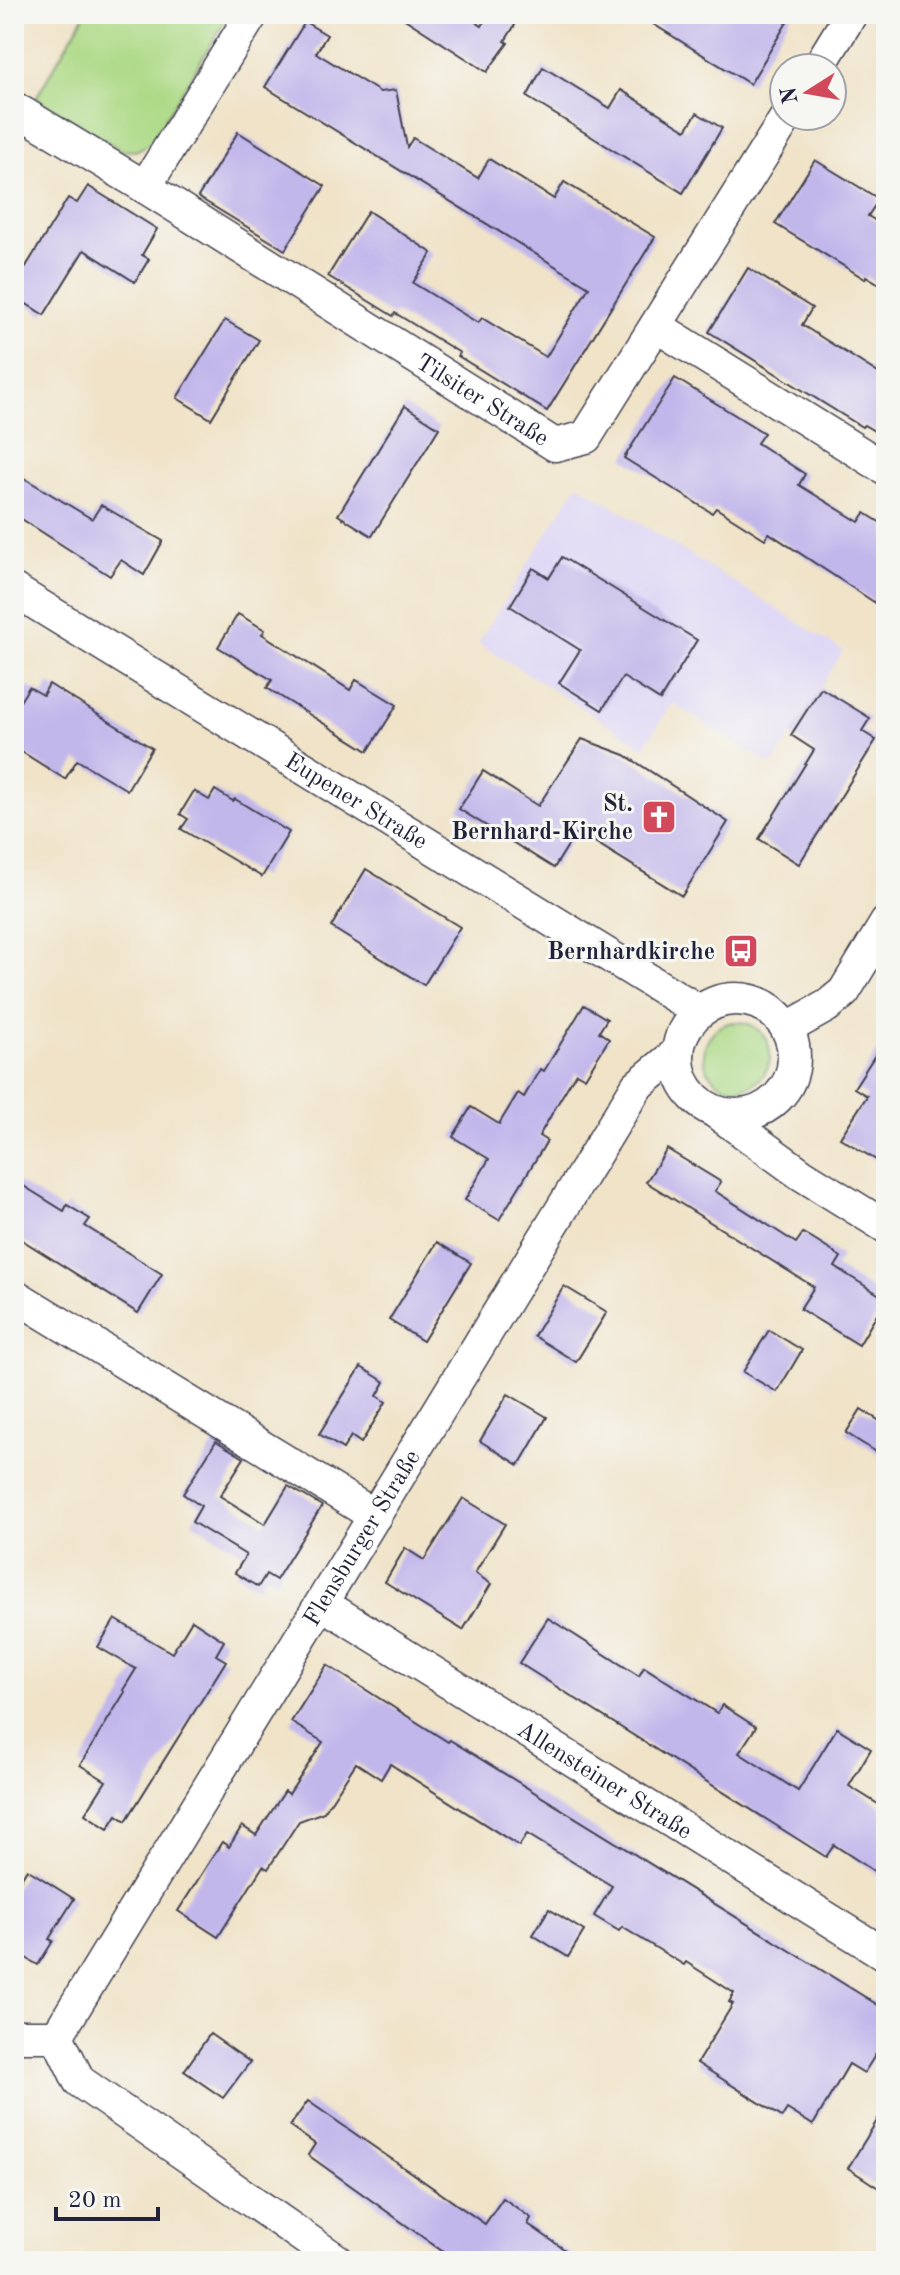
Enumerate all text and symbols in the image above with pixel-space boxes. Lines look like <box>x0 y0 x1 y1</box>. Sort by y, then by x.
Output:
north arrow <box>768 52 848 132</box>
text: N <box>778 85 803 106</box>
street label: Tilsiter Straße <box>411 351 552 452</box>
street label: Eupener Straße <box>280 750 431 855</box>
place label: St. Bernhard-Kirche <box>451 793 633 845</box>
church icon: St. Bernhard-Kirche <box>640 798 678 836</box>
bus stop icon: Bernhardkirche <box>722 932 760 970</box>
place label: Bernhardkirche <box>547 941 715 965</box>
street label: Flensburger Straße <box>300 1446 426 1631</box>
street label: Allensteiner Straße <box>512 1718 695 1845</box>
scale bar <box>56 2171 158 2221</box>
text: 20 m <box>68 2189 122 2213</box>

